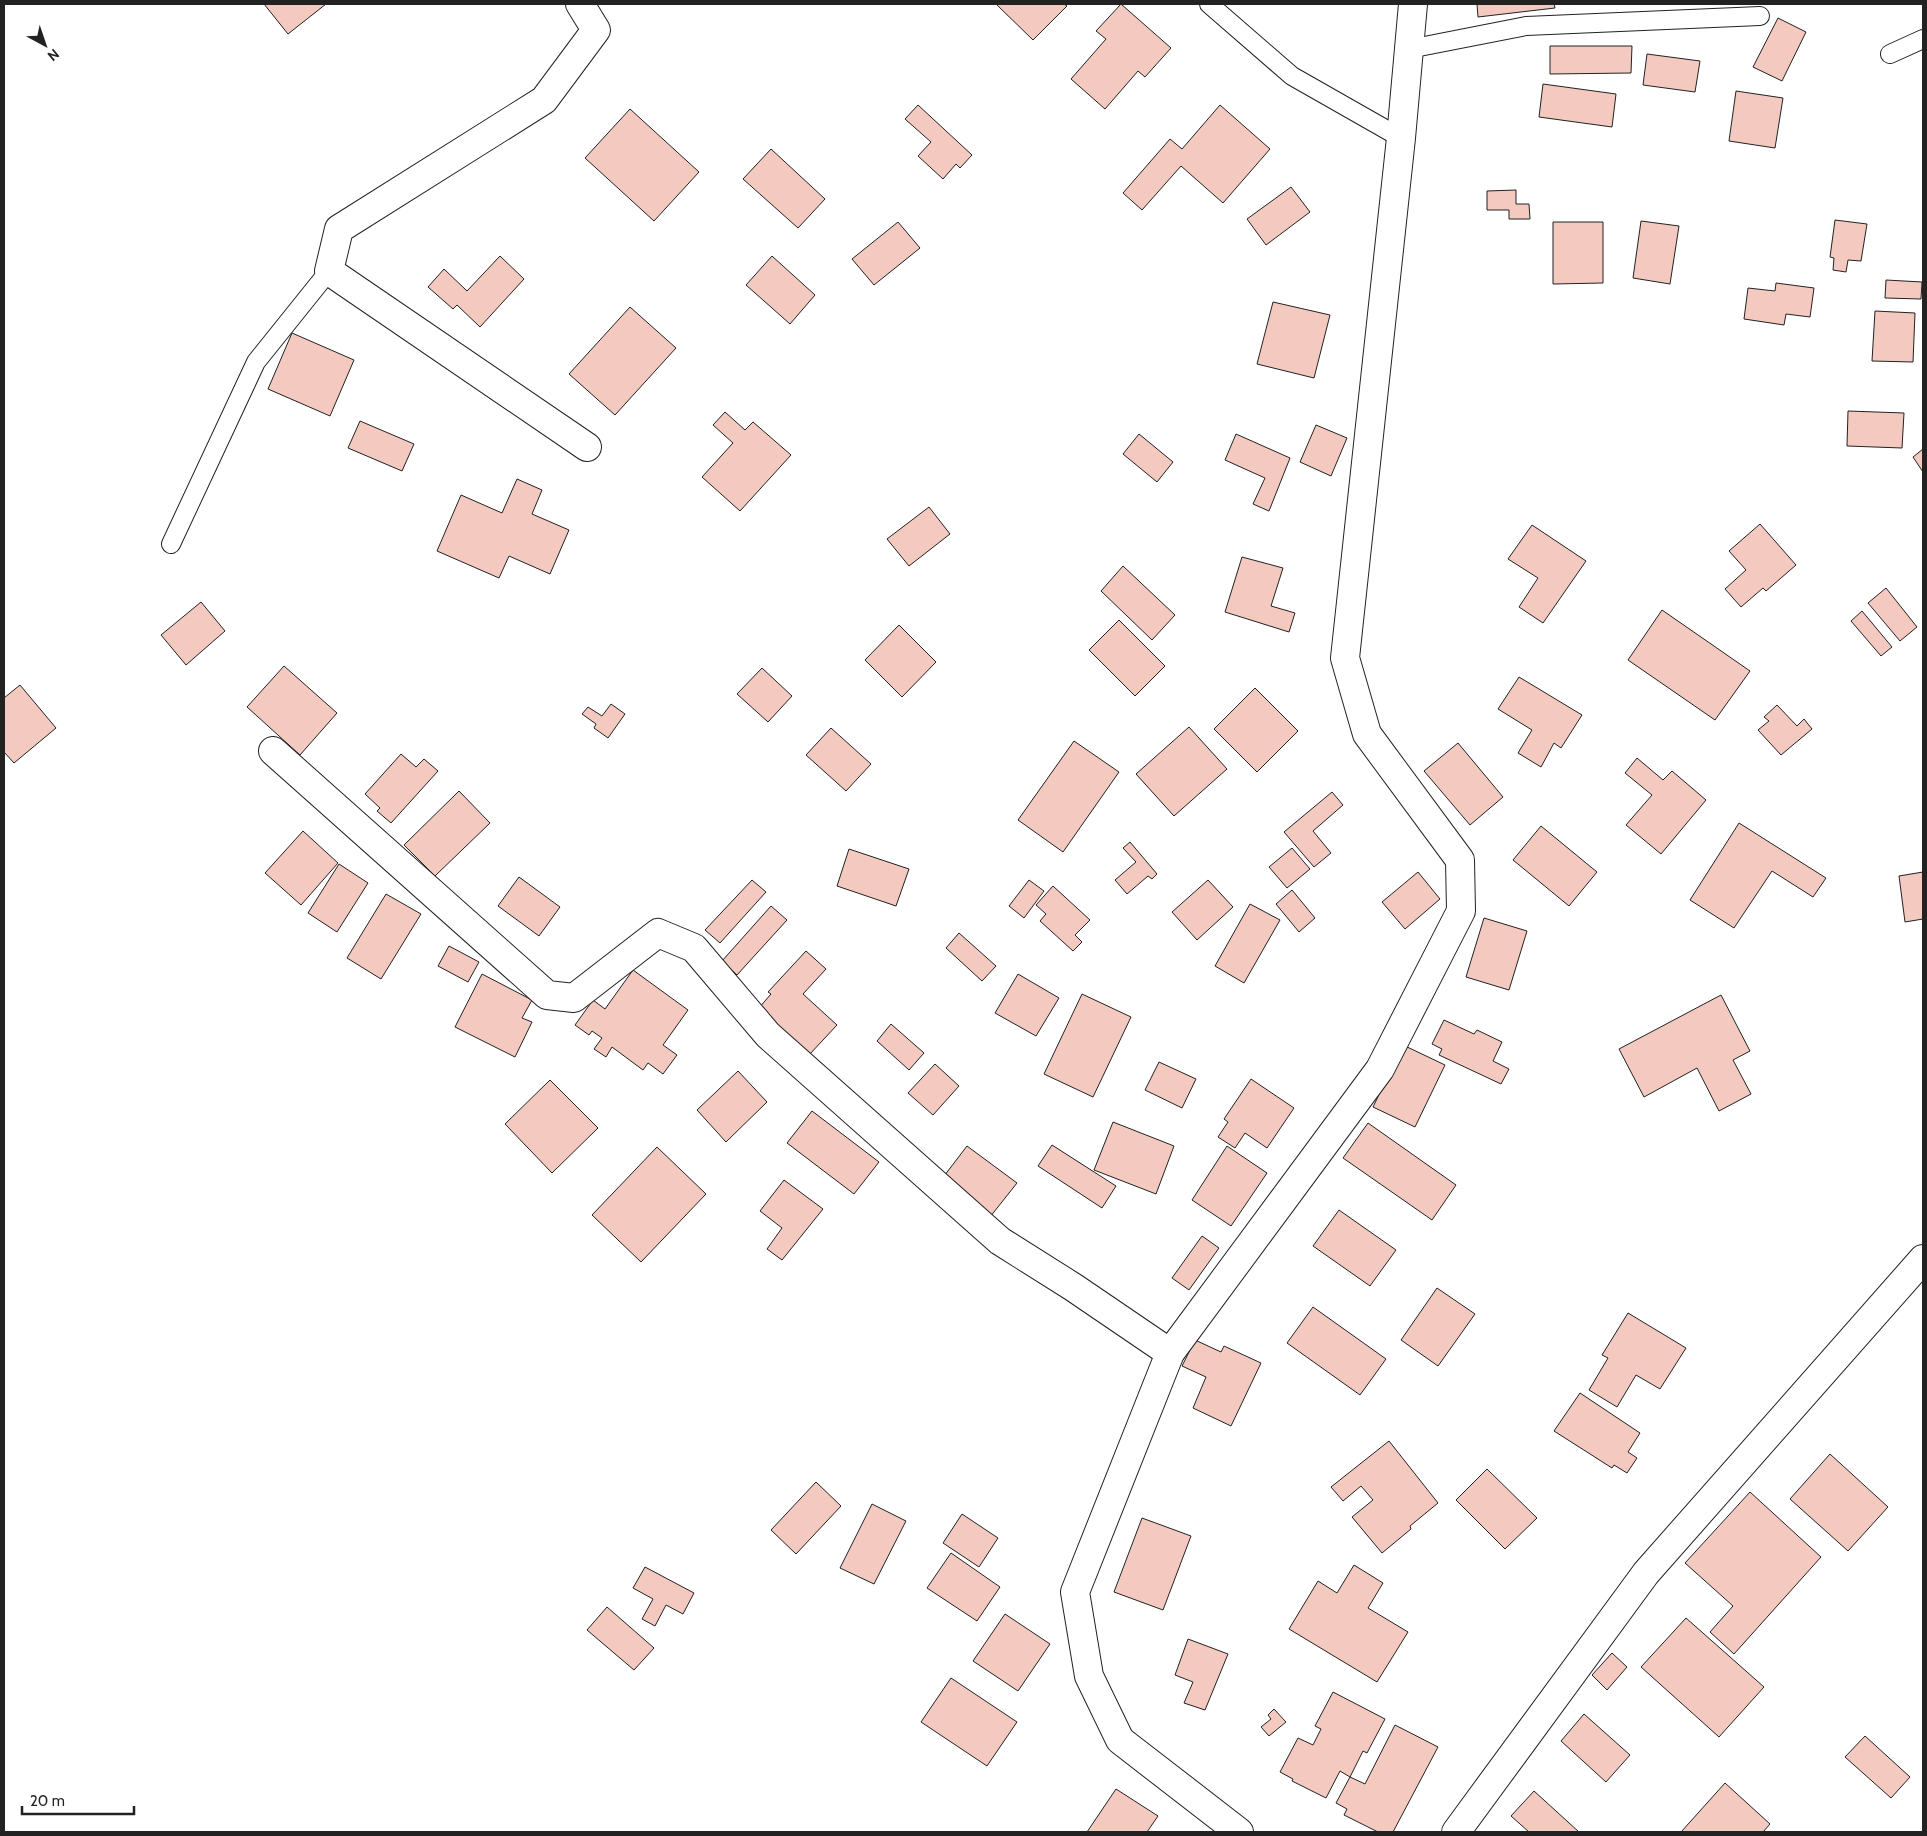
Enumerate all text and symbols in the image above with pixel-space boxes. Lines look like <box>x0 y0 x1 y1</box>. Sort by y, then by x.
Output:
north arrow <box>20 20 70 70</box>
text: N <box>44 45 63 65</box>
scale bar <box>22 1784 135 1816</box>
text: 20 m <box>30 1792 65 1810</box>

